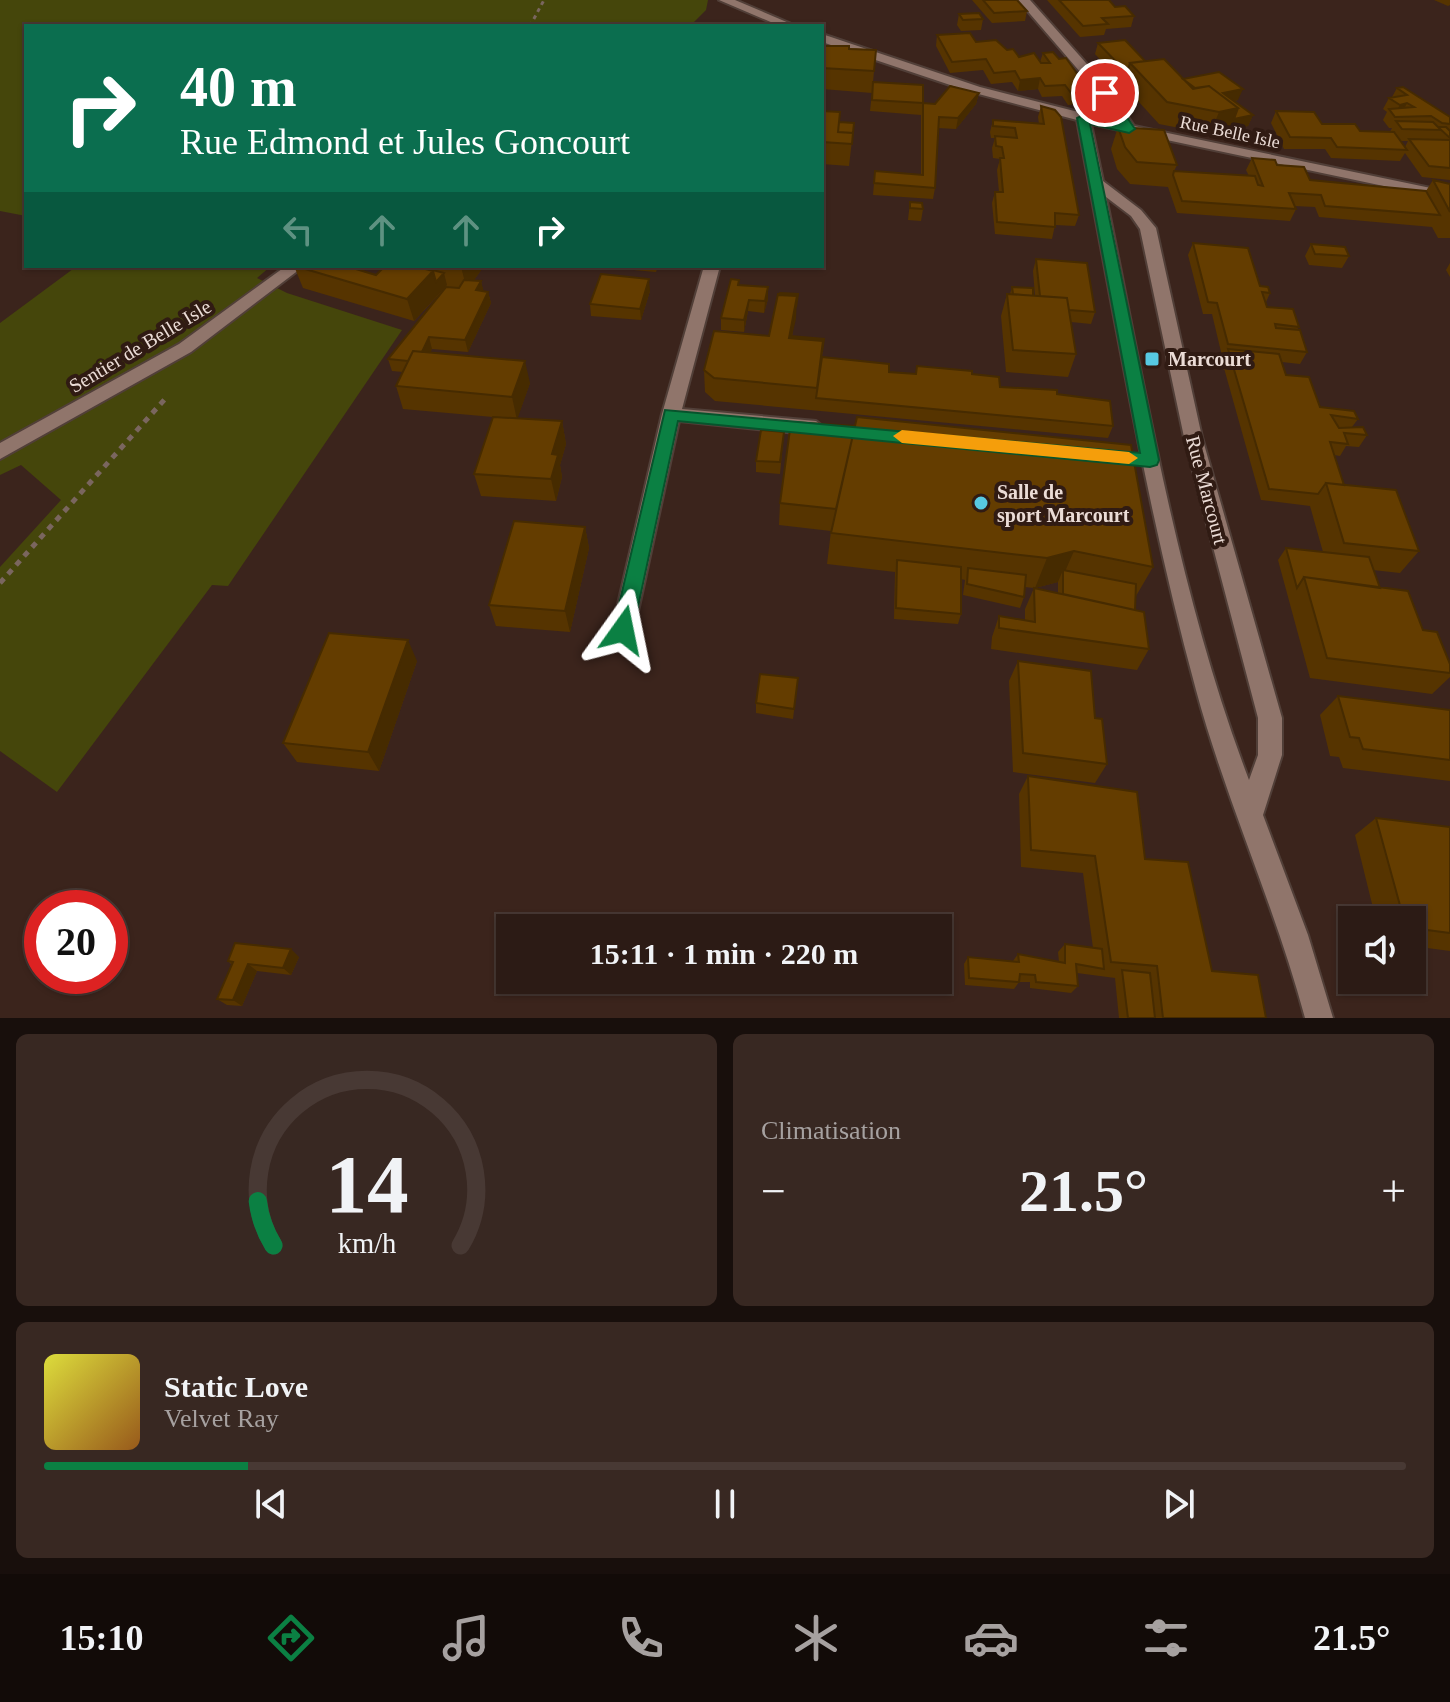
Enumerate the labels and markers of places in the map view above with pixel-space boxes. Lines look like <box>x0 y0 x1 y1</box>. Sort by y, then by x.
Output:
pin <box>1071 59 1139 127</box>
place label: Marcourt <box>1168 348 1251 370</box>
marker: Marcourt <box>1143 350 1161 368</box>
place label: Salle de sport Marcourt <box>997 481 1130 527</box>
marker: Salle de sport Marcourt <box>972 494 990 512</box>

